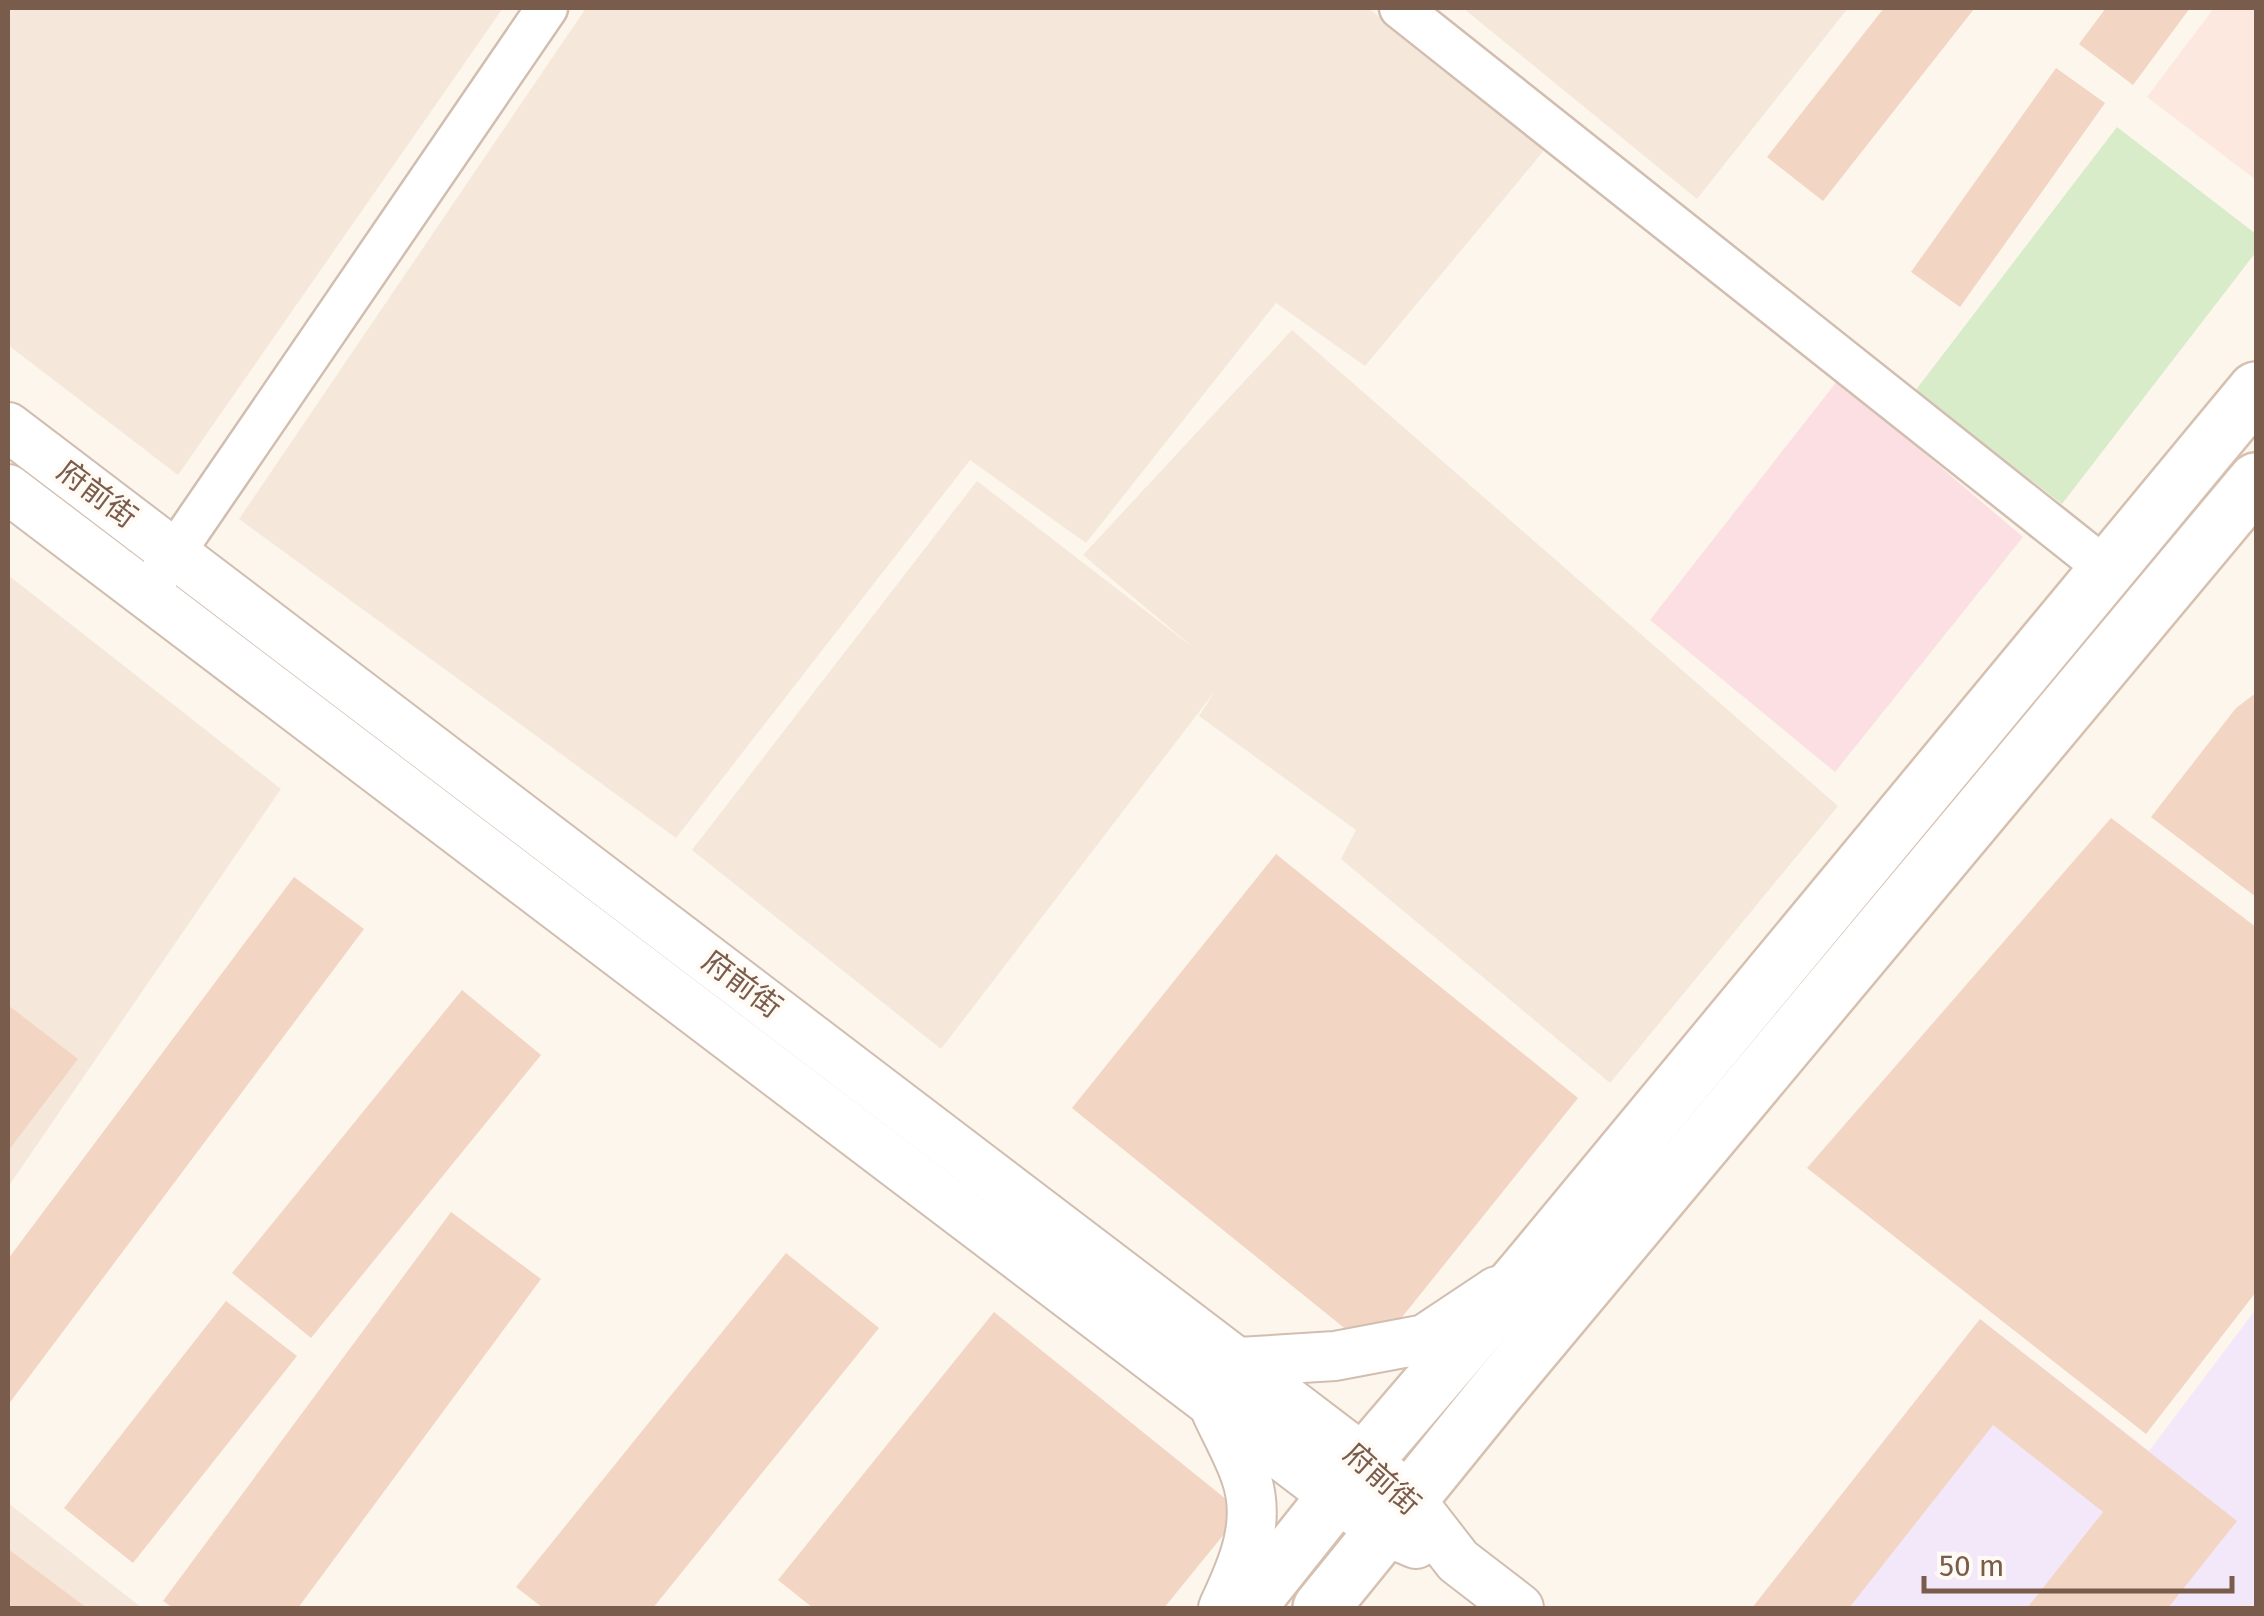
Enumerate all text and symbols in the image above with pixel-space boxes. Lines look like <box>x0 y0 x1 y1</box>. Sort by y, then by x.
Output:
street label: 府前街 <box>50 453 144 535</box>
street label: 府前街 <box>695 943 789 1025</box>
street label: 府前街 <box>1337 1436 1427 1522</box>
scale bar <box>1924 1531 2232 1593</box>
text: 50 m <box>1939 1548 2004 1584</box>

